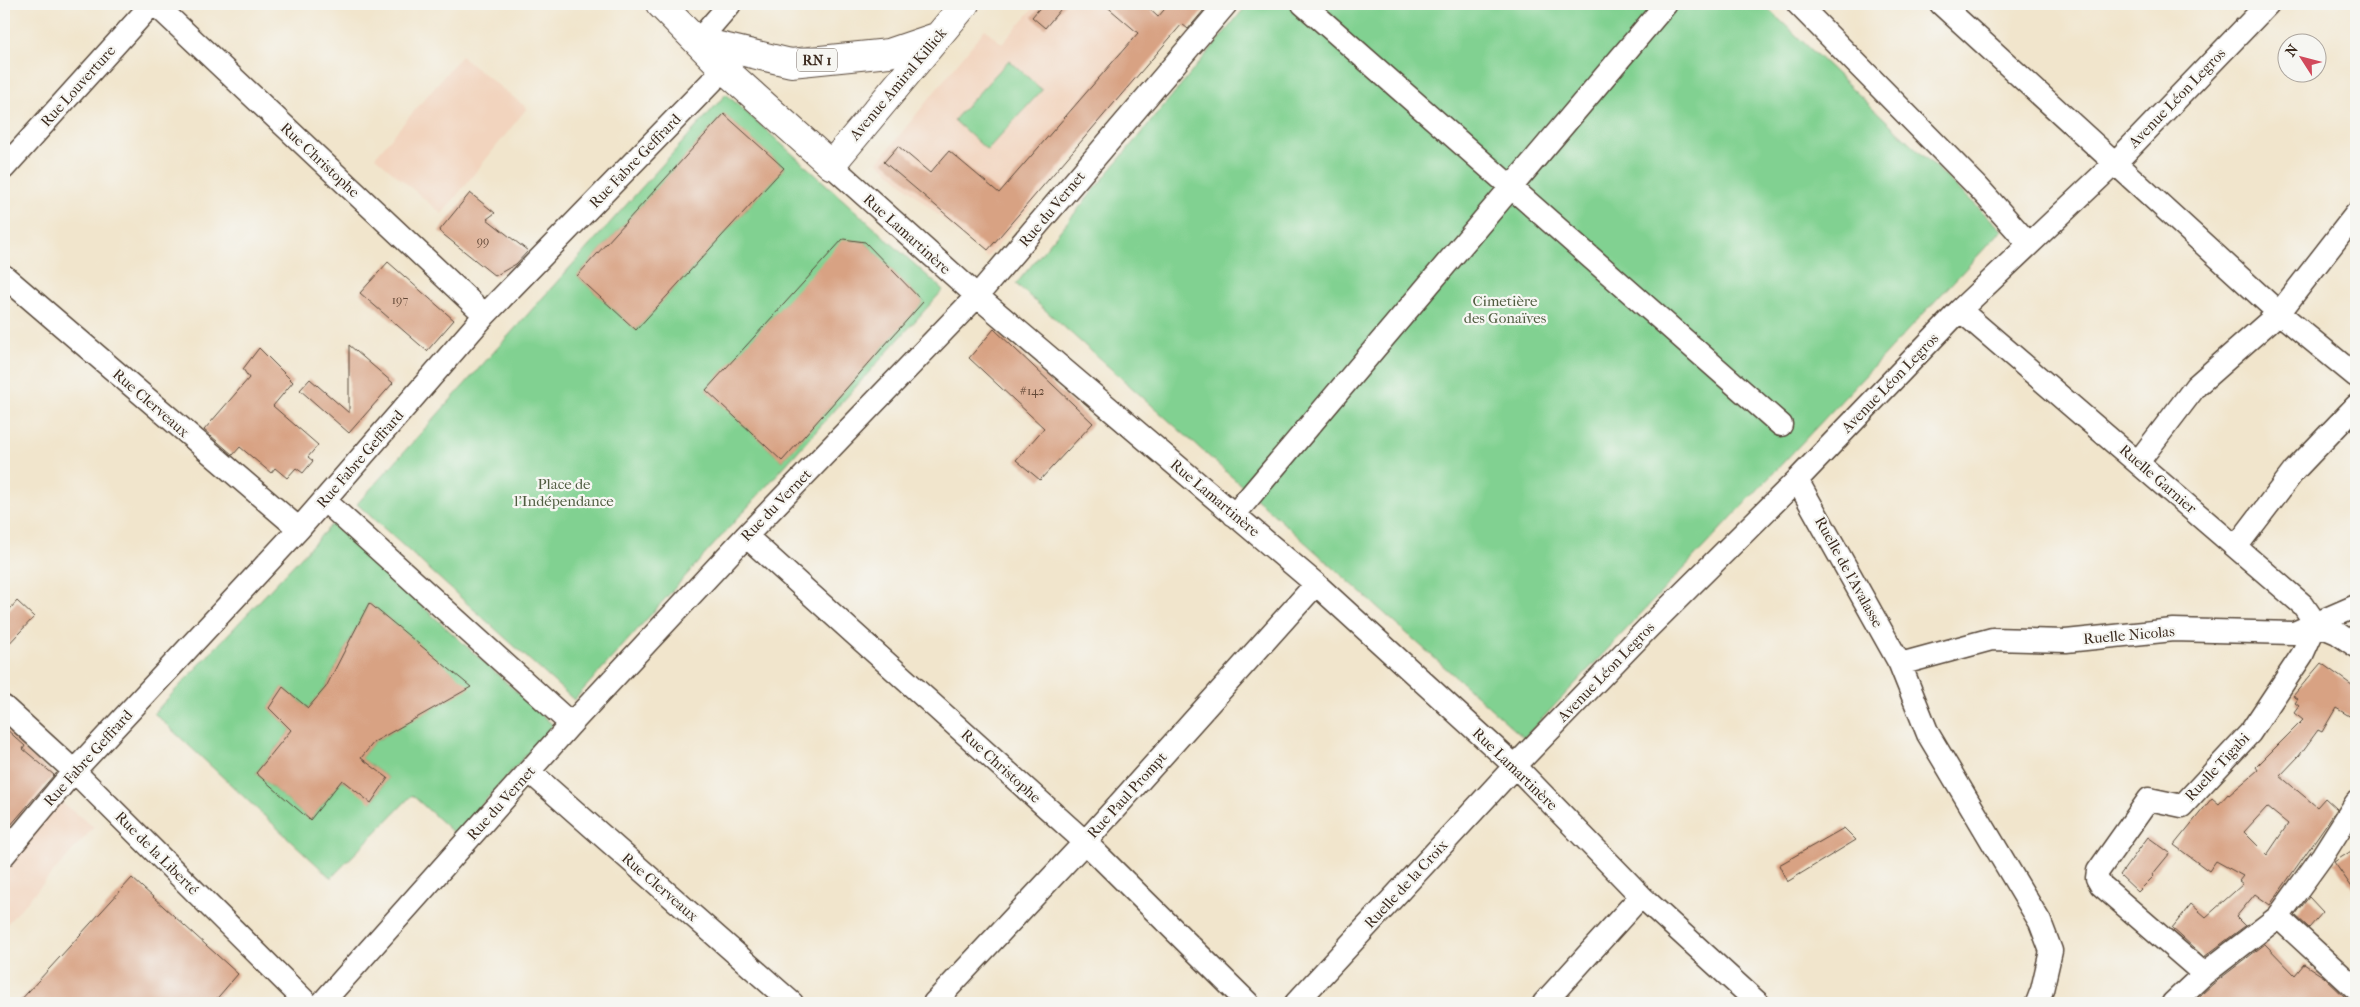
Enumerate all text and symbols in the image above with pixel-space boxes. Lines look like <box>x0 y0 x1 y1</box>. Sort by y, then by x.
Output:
street label: Avenue Amiral Killick <box>845 24 950 145</box>
north arrow <box>2278 32 2328 82</box>
street label: Rue Louverture <box>37 41 120 130</box>
text: N <box>2282 41 2302 60</box>
street label: Avenue Léon Legros <box>2124 44 2230 152</box>
road number: RN 1 <box>797 48 837 72</box>
street label: Rue Fabre Geffrard <box>586 110 685 212</box>
street label: Rue Christophe <box>277 119 364 202</box>
street label: Rue du Vernet <box>1015 167 1089 251</box>
street label: Rue Lamartinère <box>860 190 955 278</box>
house number: 99 <box>477 234 489 248</box>
park label: Cimetière des Gonaïves <box>1464 292 1547 327</box>
house number: 197 <box>392 293 408 307</box>
street label: Avenue Léon Legros <box>1837 329 1943 437</box>
street label: Rue Clerveaux <box>109 365 193 441</box>
house number: #142 <box>1019 384 1045 398</box>
street label: Rue Fabre Geffrard <box>313 406 408 512</box>
street label: Ruelle Garnier <box>2116 441 2201 518</box>
street label: Rue Lamartinère <box>1167 455 1264 541</box>
street label: Rue du Vernet <box>737 465 815 545</box>
park label: Place de l'Indépendance <box>513 475 614 510</box>
street label: Ruelle de l'Avalasse <box>1811 513 1887 631</box>
street label: Avenue Léon Legros <box>1553 618 1659 726</box>
street label: Ruelle Nicolas <box>2083 622 2176 648</box>
street label: Rue Fabre Geffrard <box>40 705 137 810</box>
street label: Rue Lamartinère <box>1469 724 1562 814</box>
street label: Rue Christophe <box>957 725 1045 807</box>
street label: Ruelle Tigabi <box>2181 729 2253 805</box>
street label: Rue Paul Prompt <box>1083 748 1171 842</box>
street label: Rue du Vernet <box>463 762 539 844</box>
street label: Rue de la Liberté <box>112 808 203 899</box>
street label: Ruelle de la Croix <box>1360 836 1452 932</box>
street label: Rue Clerveaux <box>618 849 702 925</box>

